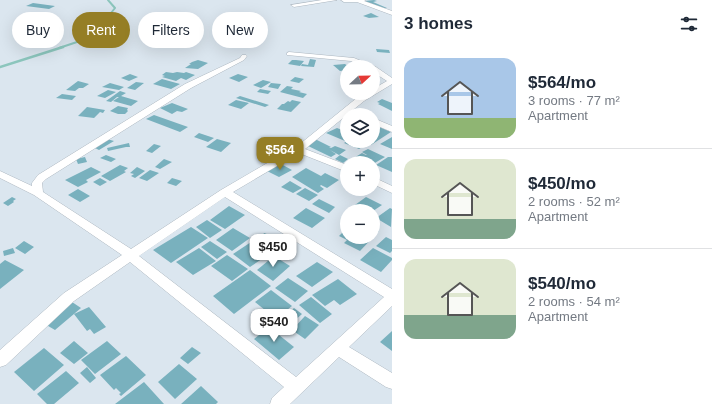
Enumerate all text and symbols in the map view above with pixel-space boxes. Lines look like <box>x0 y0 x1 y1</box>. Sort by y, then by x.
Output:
chip: Buy <box>12 12 64 48</box>
chip: Rent <box>72 12 130 48</box>
chip: Filters <box>138 12 204 48</box>
chip: New <box>212 12 268 48</box>
icon: filters <box>678 13 700 35</box>
text: 3 homes <box>404 14 473 33</box>
north arrow <box>340 60 380 100</box>
map controls <box>340 60 380 244</box>
text: $564/mo <box>528 73 596 92</box>
icon: home <box>436 74 484 122</box>
text: 3 rooms · 77 m² <box>528 93 620 108</box>
button: layers <box>340 108 380 148</box>
text: Apartment <box>528 108 588 123</box>
pin: $564 <box>256 137 304 171</box>
text: $564 <box>266 142 294 157</box>
button: + <box>340 156 380 196</box>
text: $450/mo <box>528 174 596 193</box>
icon: home <box>436 175 484 223</box>
text: 2 rooms · 52 m² <box>528 194 620 209</box>
button: − <box>340 204 380 244</box>
text: Apartment <box>528 209 588 224</box>
pin: $450 <box>249 234 297 268</box>
text: $450 <box>259 239 287 254</box>
text: $540/mo <box>528 274 596 293</box>
icon: home <box>436 275 484 323</box>
text: 2 rooms · 54 m² <box>528 294 620 309</box>
pin: $540 <box>250 309 298 343</box>
text: Apartment <box>528 309 588 324</box>
text: $540 <box>260 314 288 329</box>

